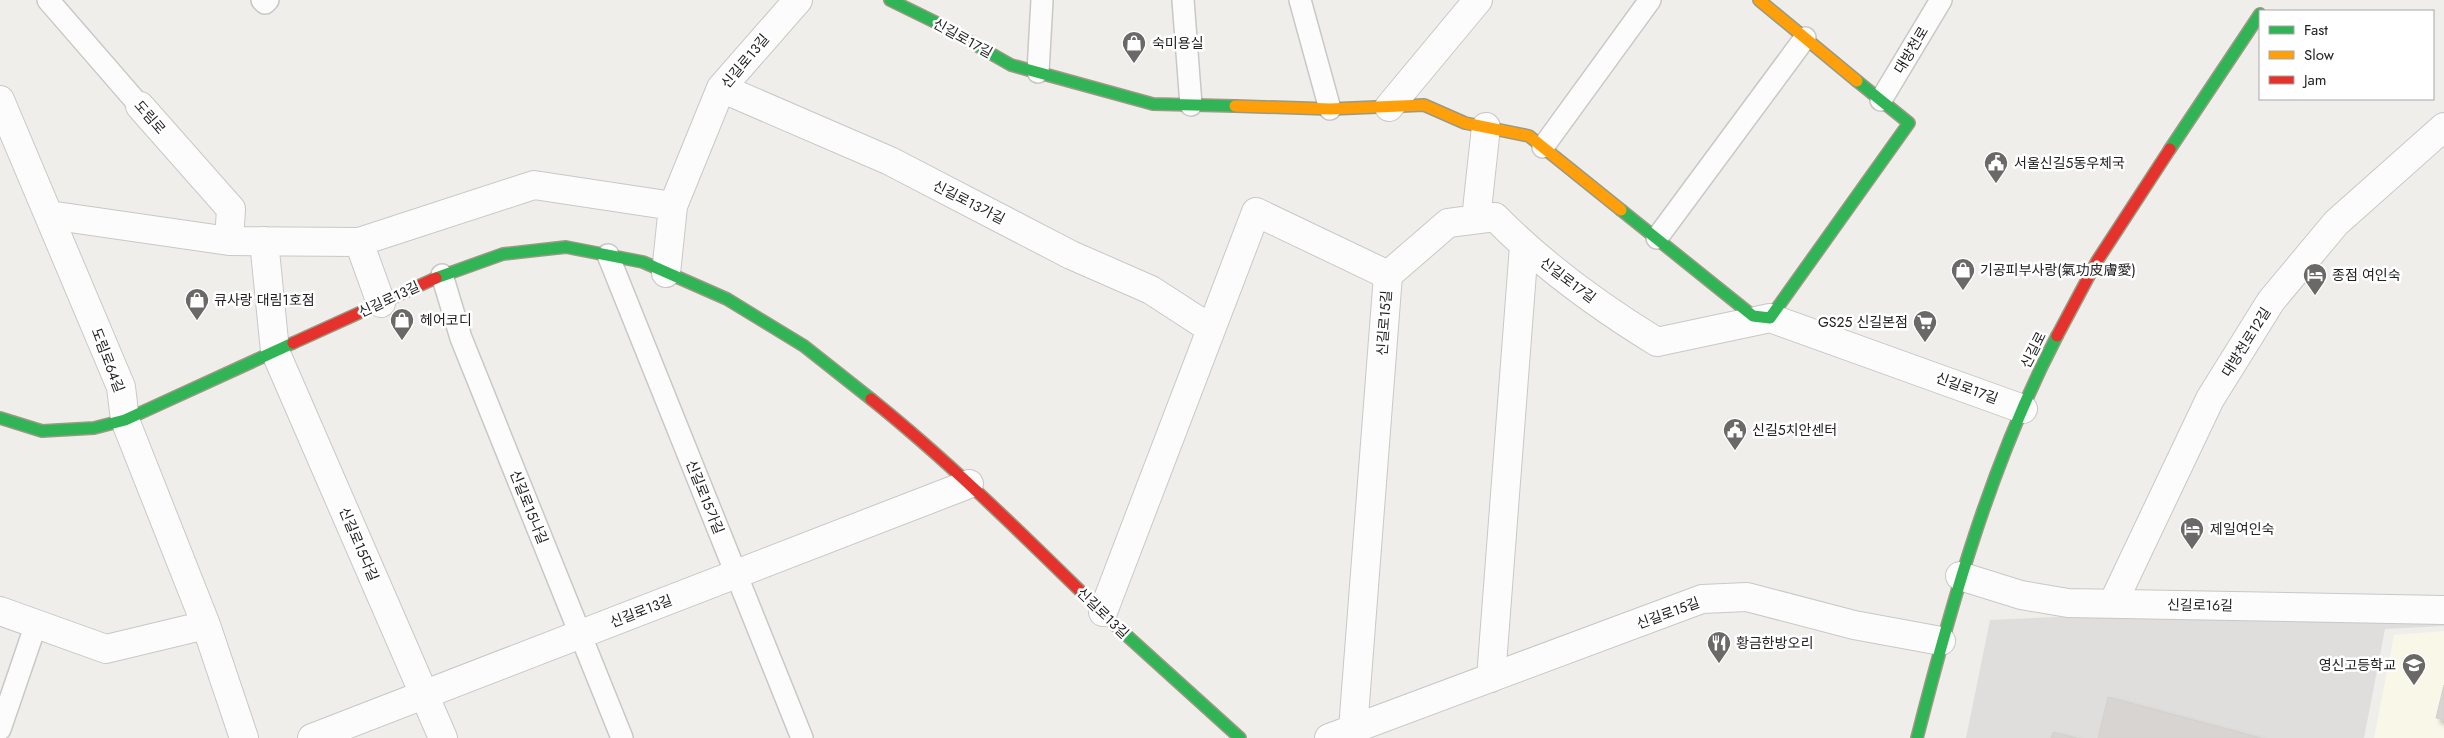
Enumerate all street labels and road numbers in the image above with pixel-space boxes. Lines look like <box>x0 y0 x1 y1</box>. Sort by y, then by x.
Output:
street label: 신길로17길 <box>930 13 996 63</box>
street label: 대방천로 <box>1889 23 1933 77</box>
street label: 신길로13길 <box>716 29 774 93</box>
street label: 도림로 <box>130 96 170 138</box>
street label: 신길로13가길 <box>930 175 1008 229</box>
street label: 신길로17길 <box>1536 252 1600 308</box>
street label: 신길로13길 <box>355 276 423 322</box>
street label: 신길로15길 <box>1372 290 1396 356</box>
street label: 대방천로12길 <box>2217 303 2275 381</box>
street label: 도림로64길 <box>87 325 129 395</box>
street label: 신길로 <box>2015 328 2051 372</box>
street label: 신길로17길 <box>1933 367 2001 409</box>
street label: 신길로15가길 <box>681 457 729 537</box>
street label: 신길로15나길 <box>505 467 553 547</box>
street label: 신길로15다길 <box>334 504 384 584</box>
street label: 신길로13길 <box>1073 583 1133 643</box>
street label: 신길로13길 <box>607 590 675 632</box>
street label: 신길로15길 <box>1634 592 1702 634</box>
street label: 신길로16길 <box>2167 594 2233 616</box>

